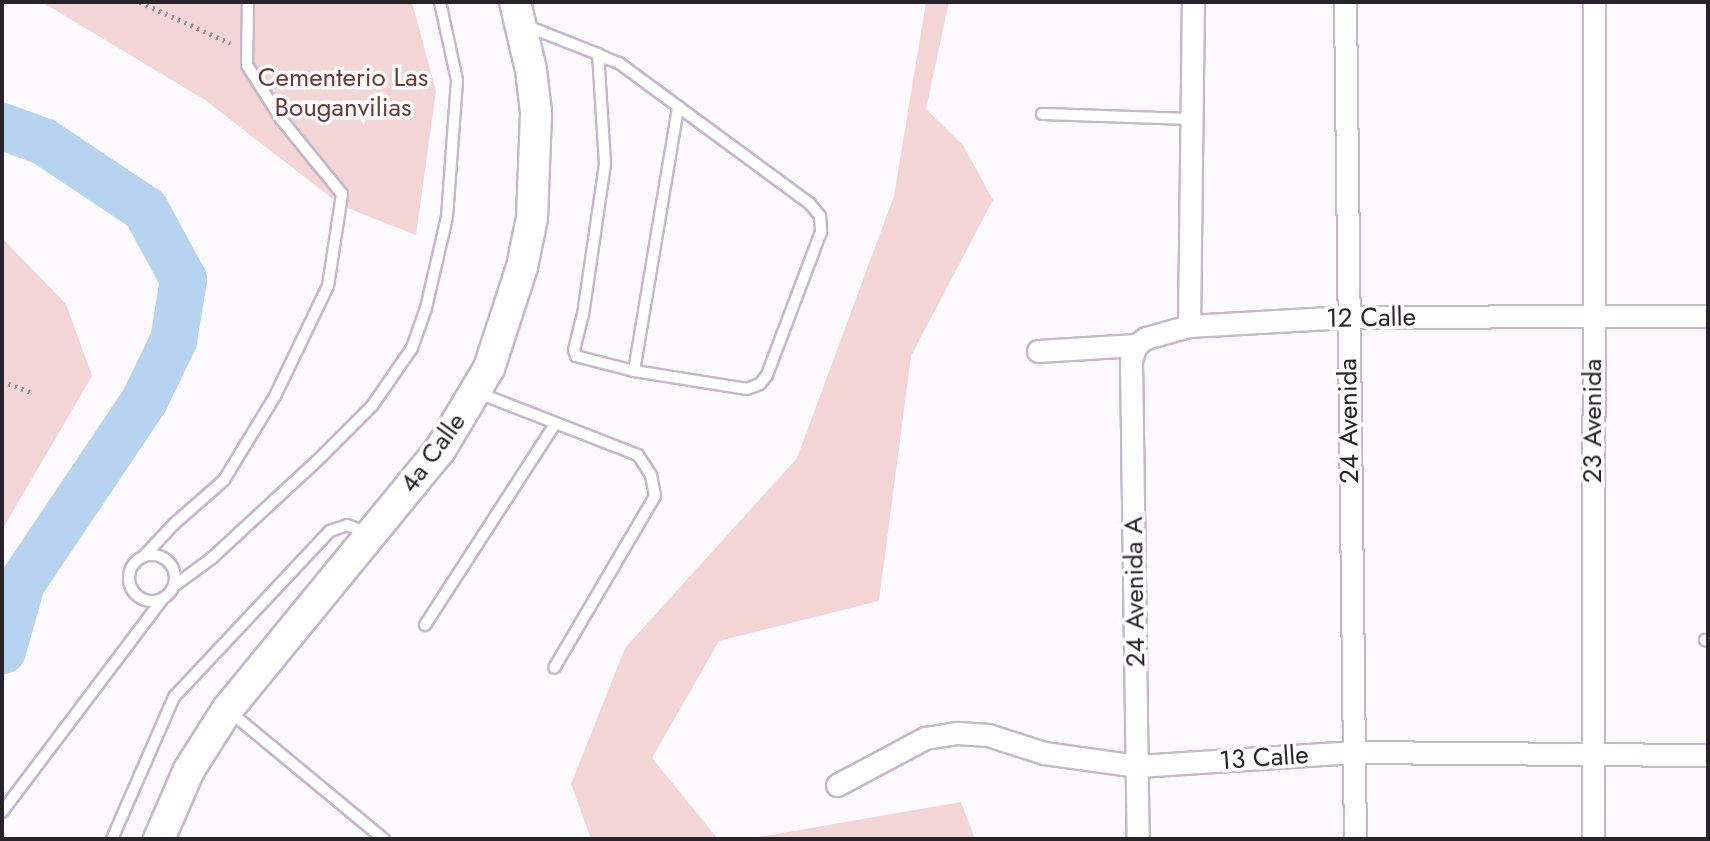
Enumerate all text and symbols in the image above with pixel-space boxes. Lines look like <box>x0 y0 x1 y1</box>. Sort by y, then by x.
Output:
park label: Cementerio Las Bouganvilias <box>258 62 428 124</box>
street label: 12 Calle <box>1326 302 1416 334</box>
street label: 24 Avenida <box>1332 358 1366 484</box>
street label: 23 Avenida <box>1577 359 1609 483</box>
street label: 4a Calle <box>394 407 472 499</box>
street label: 24 Avenida A <box>1118 516 1152 668</box>
street label: 13 Calle <box>1218 739 1310 777</box>

